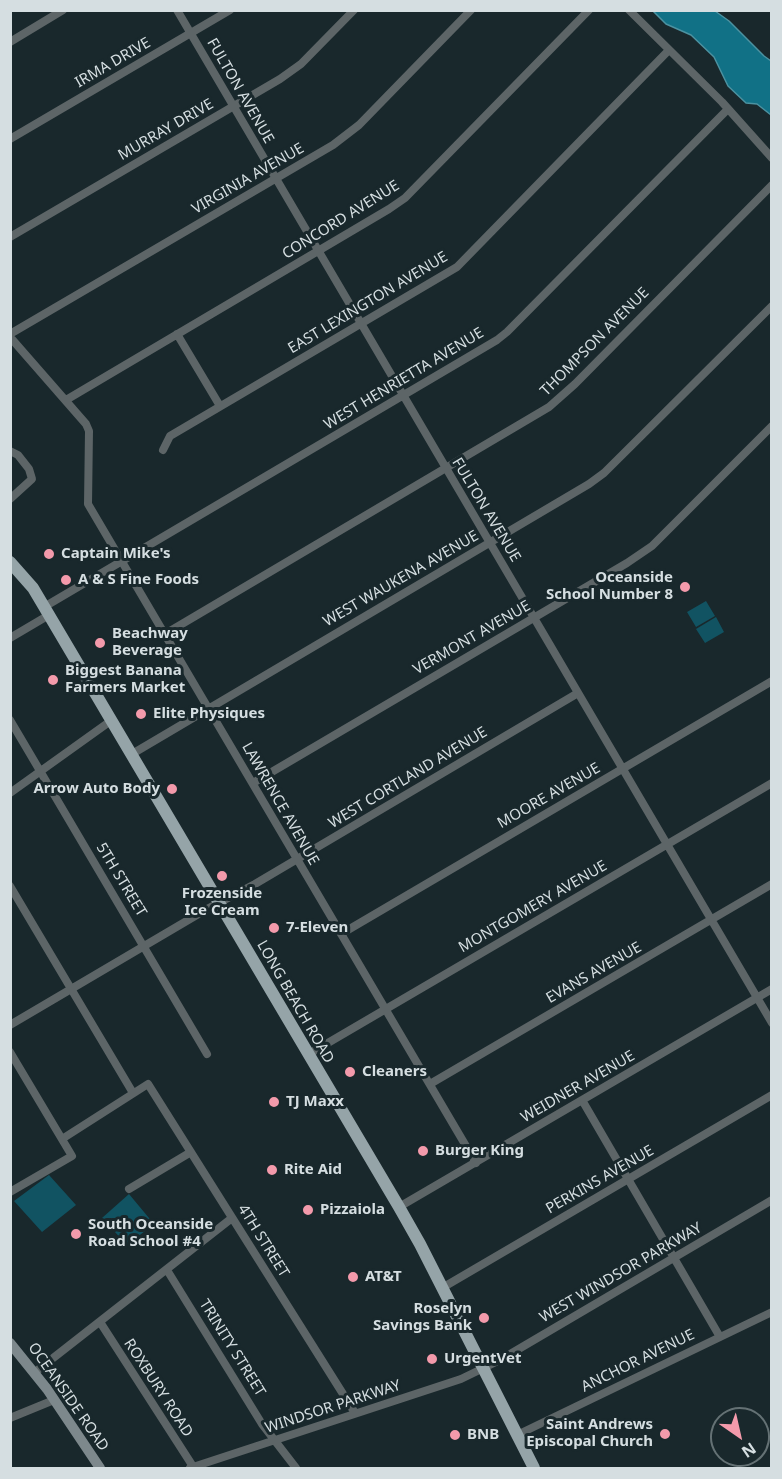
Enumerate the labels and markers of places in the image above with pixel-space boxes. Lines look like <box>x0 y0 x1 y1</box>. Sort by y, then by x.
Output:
place label: Captain Mike's <box>61 545 171 563</box>
marker: Captain Mike's <box>42 547 56 561</box>
place label: Oceanside School Number 8 <box>546 569 673 604</box>
place label: A & S Fine Foods <box>78 571 199 589</box>
marker: A & S Fine Foods <box>59 573 73 587</box>
marker: Oceanside School Number 8 <box>678 580 692 594</box>
place label: Beachway Beverage <box>112 625 188 660</box>
marker: Beachway Beverage <box>93 636 107 650</box>
place label: Biggest Banana Farmers Market <box>65 662 185 697</box>
marker: Biggest Banana Farmers Market <box>46 673 60 687</box>
place label: Elite Physiques <box>153 705 265 723</box>
marker: Elite Physiques <box>134 707 148 721</box>
place label: Arrow Auto Body <box>33 780 160 798</box>
marker: Arrow Auto Body <box>165 782 179 796</box>
marker: Frozenside Ice Cream <box>215 869 229 883</box>
place label: Frozenside Ice Cream <box>182 885 262 920</box>
place label: 7-Eleven <box>286 919 348 937</box>
marker: 7-Eleven <box>267 921 281 935</box>
place label: Cleaners <box>362 1063 427 1081</box>
marker: Cleaners <box>343 1065 357 1079</box>
place label: TJ Maxx <box>286 1093 344 1111</box>
marker: TJ Maxx <box>267 1095 281 1109</box>
place label: Burger King <box>435 1142 524 1160</box>
marker: Burger King <box>416 1144 430 1158</box>
place label: Rite Aid <box>284 1161 342 1179</box>
marker: Rite Aid <box>265 1163 279 1177</box>
place label: Pizzaiola <box>320 1201 385 1219</box>
marker: Pizzaiola <box>301 1203 315 1217</box>
place label: South Oceanside Road School #4 <box>88 1216 213 1251</box>
marker: South Oceanside Road School #4 <box>69 1227 83 1241</box>
place label: AT&T <box>365 1268 402 1286</box>
marker: AT&T <box>346 1270 360 1284</box>
place label: Roselyn Savings Bank <box>373 1300 472 1335</box>
marker: Roselyn Savings Bank <box>477 1311 491 1325</box>
place label: UrgentVet <box>444 1350 522 1368</box>
marker: UrgentVet <box>425 1352 439 1366</box>
place label: Saint Andrews Episcopal Church <box>526 1416 653 1451</box>
place label: BNB <box>467 1426 499 1444</box>
marker: Saint Andrews Episcopal Church <box>658 1427 672 1441</box>
marker: BNB <box>448 1428 462 1442</box>

